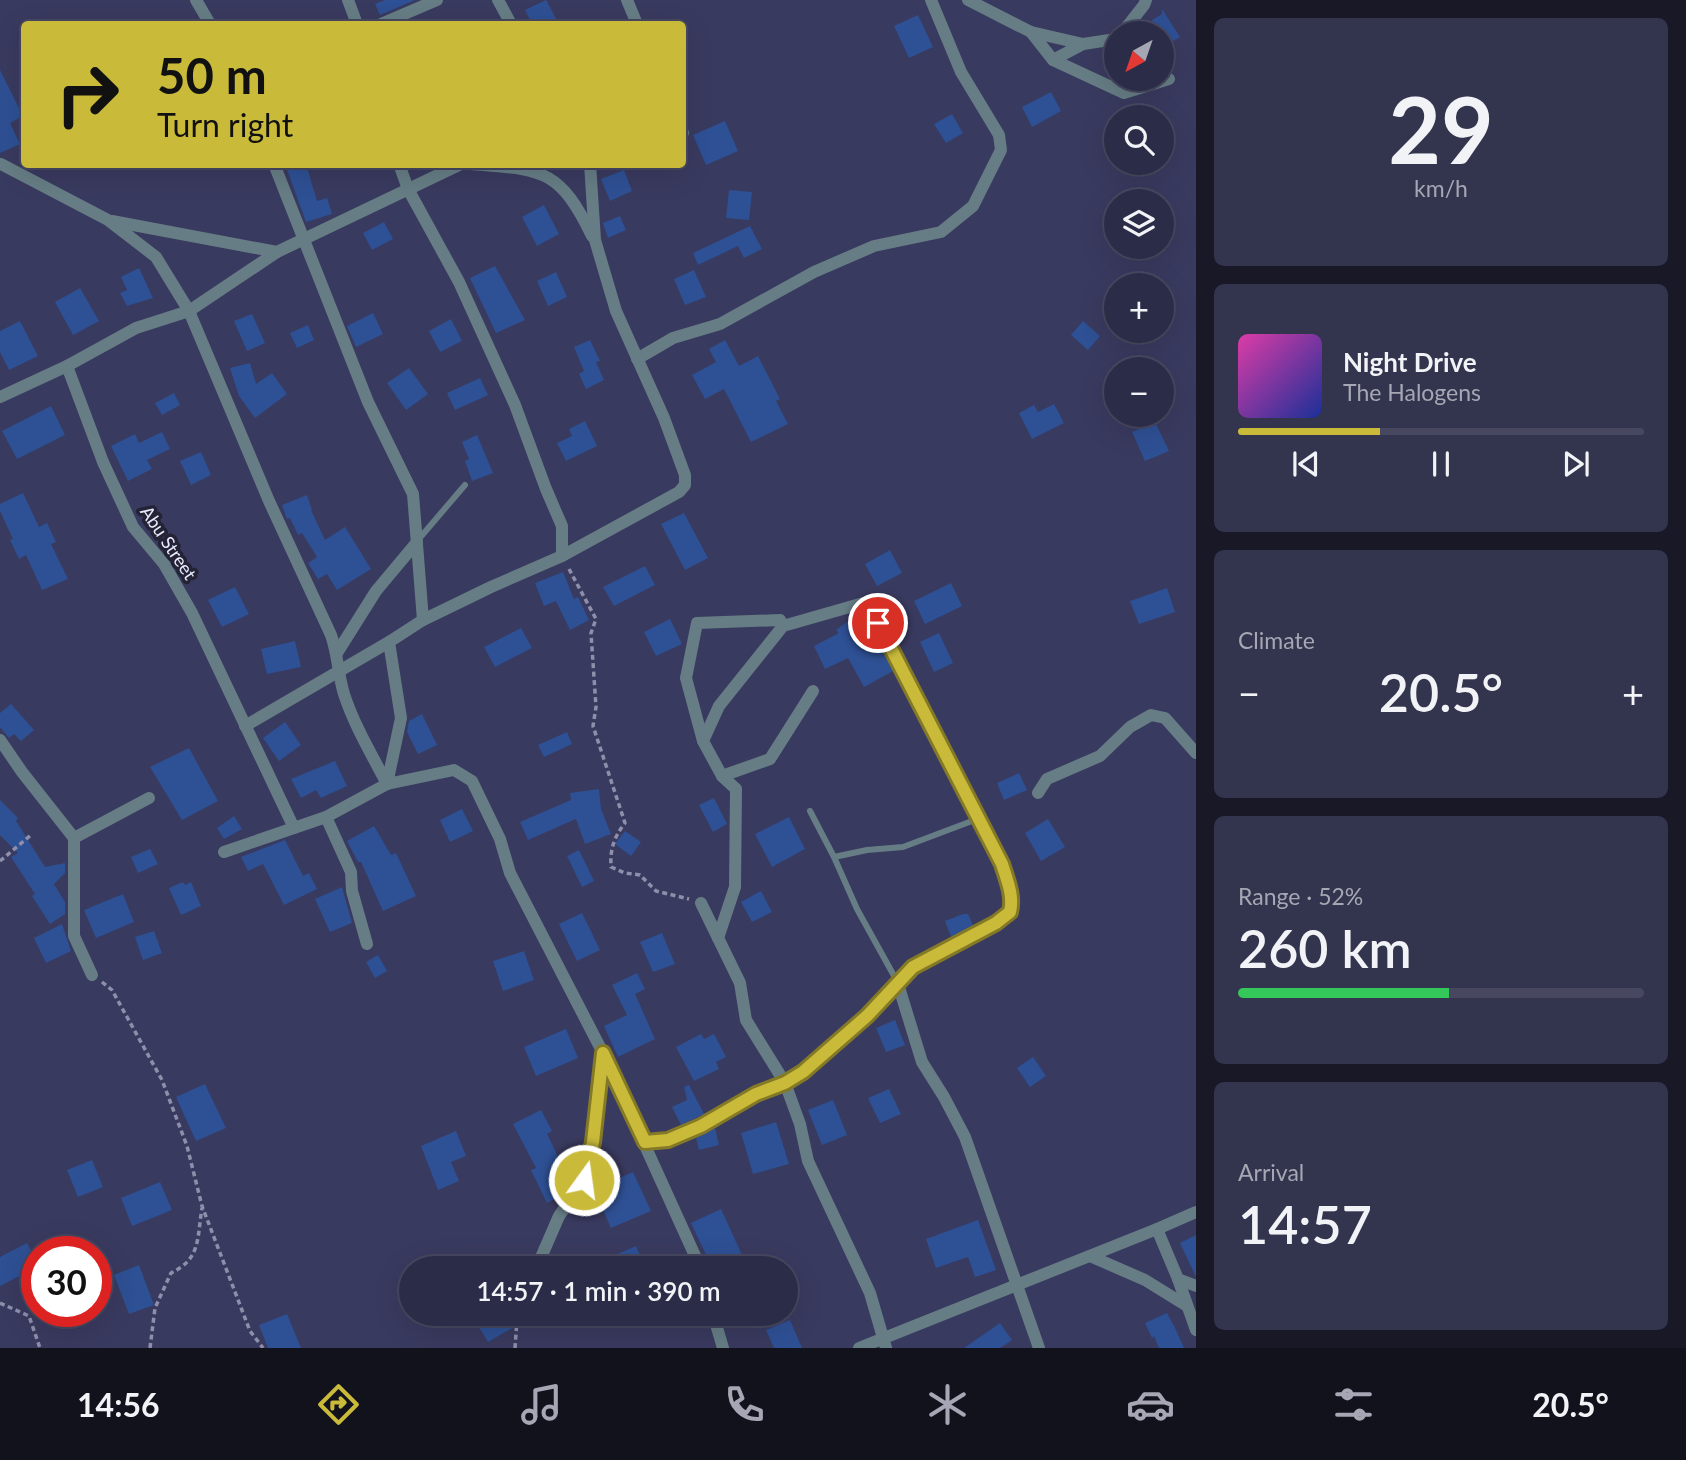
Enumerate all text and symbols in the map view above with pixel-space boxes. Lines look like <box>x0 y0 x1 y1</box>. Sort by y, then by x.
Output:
north arrow <box>1104 21 1174 91</box>
map controls <box>1104 21 1174 427</box>
text: 50 m <box>157 46 267 104</box>
icon: right <box>42 49 133 140</box>
text: 29 <box>1388 74 1494 183</box>
text: Turn right <box>157 105 293 144</box>
button: search <box>1104 105 1174 175</box>
text: km/h <box>1414 174 1468 202</box>
button: layers <box>1104 189 1174 259</box>
button: + <box>1104 273 1174 343</box>
text: Night Drive <box>1343 346 1477 378</box>
button: − <box>1104 357 1174 427</box>
text: The Halogens <box>1343 378 1481 406</box>
icon: previous <box>1287 445 1325 483</box>
icon: pause <box>1422 445 1460 483</box>
icon: next <box>1557 445 1595 483</box>
street label: Abu Street <box>136 501 202 584</box>
pin <box>848 593 908 653</box>
icon: arrive <box>859 604 897 642</box>
text: Climate <box>1238 626 1315 654</box>
text: 20.5° <box>1379 661 1503 723</box>
text: − <box>1238 670 1260 716</box>
text: + <box>1622 670 1644 716</box>
text: Range · 52% <box>1238 882 1363 910</box>
text: 260 km <box>1238 917 1412 979</box>
position arrow <box>547 1143 621 1217</box>
text: Arrival <box>1238 1158 1304 1186</box>
text: 14:57 <box>1238 1193 1372 1255</box>
speed limit sign: 30 <box>21 1236 112 1327</box>
text: 14:57 · 1 min · 390 m <box>476 1275 721 1307</box>
icon: directions <box>314 1380 363 1429</box>
icon: music <box>517 1380 566 1429</box>
icon: phone <box>720 1380 769 1429</box>
icon: climate <box>923 1380 972 1429</box>
icon: car <box>1126 1380 1175 1429</box>
icon: filters <box>1329 1380 1378 1429</box>
text: 14:56 <box>77 1385 160 1424</box>
text: 20.5° <box>1532 1385 1609 1424</box>

